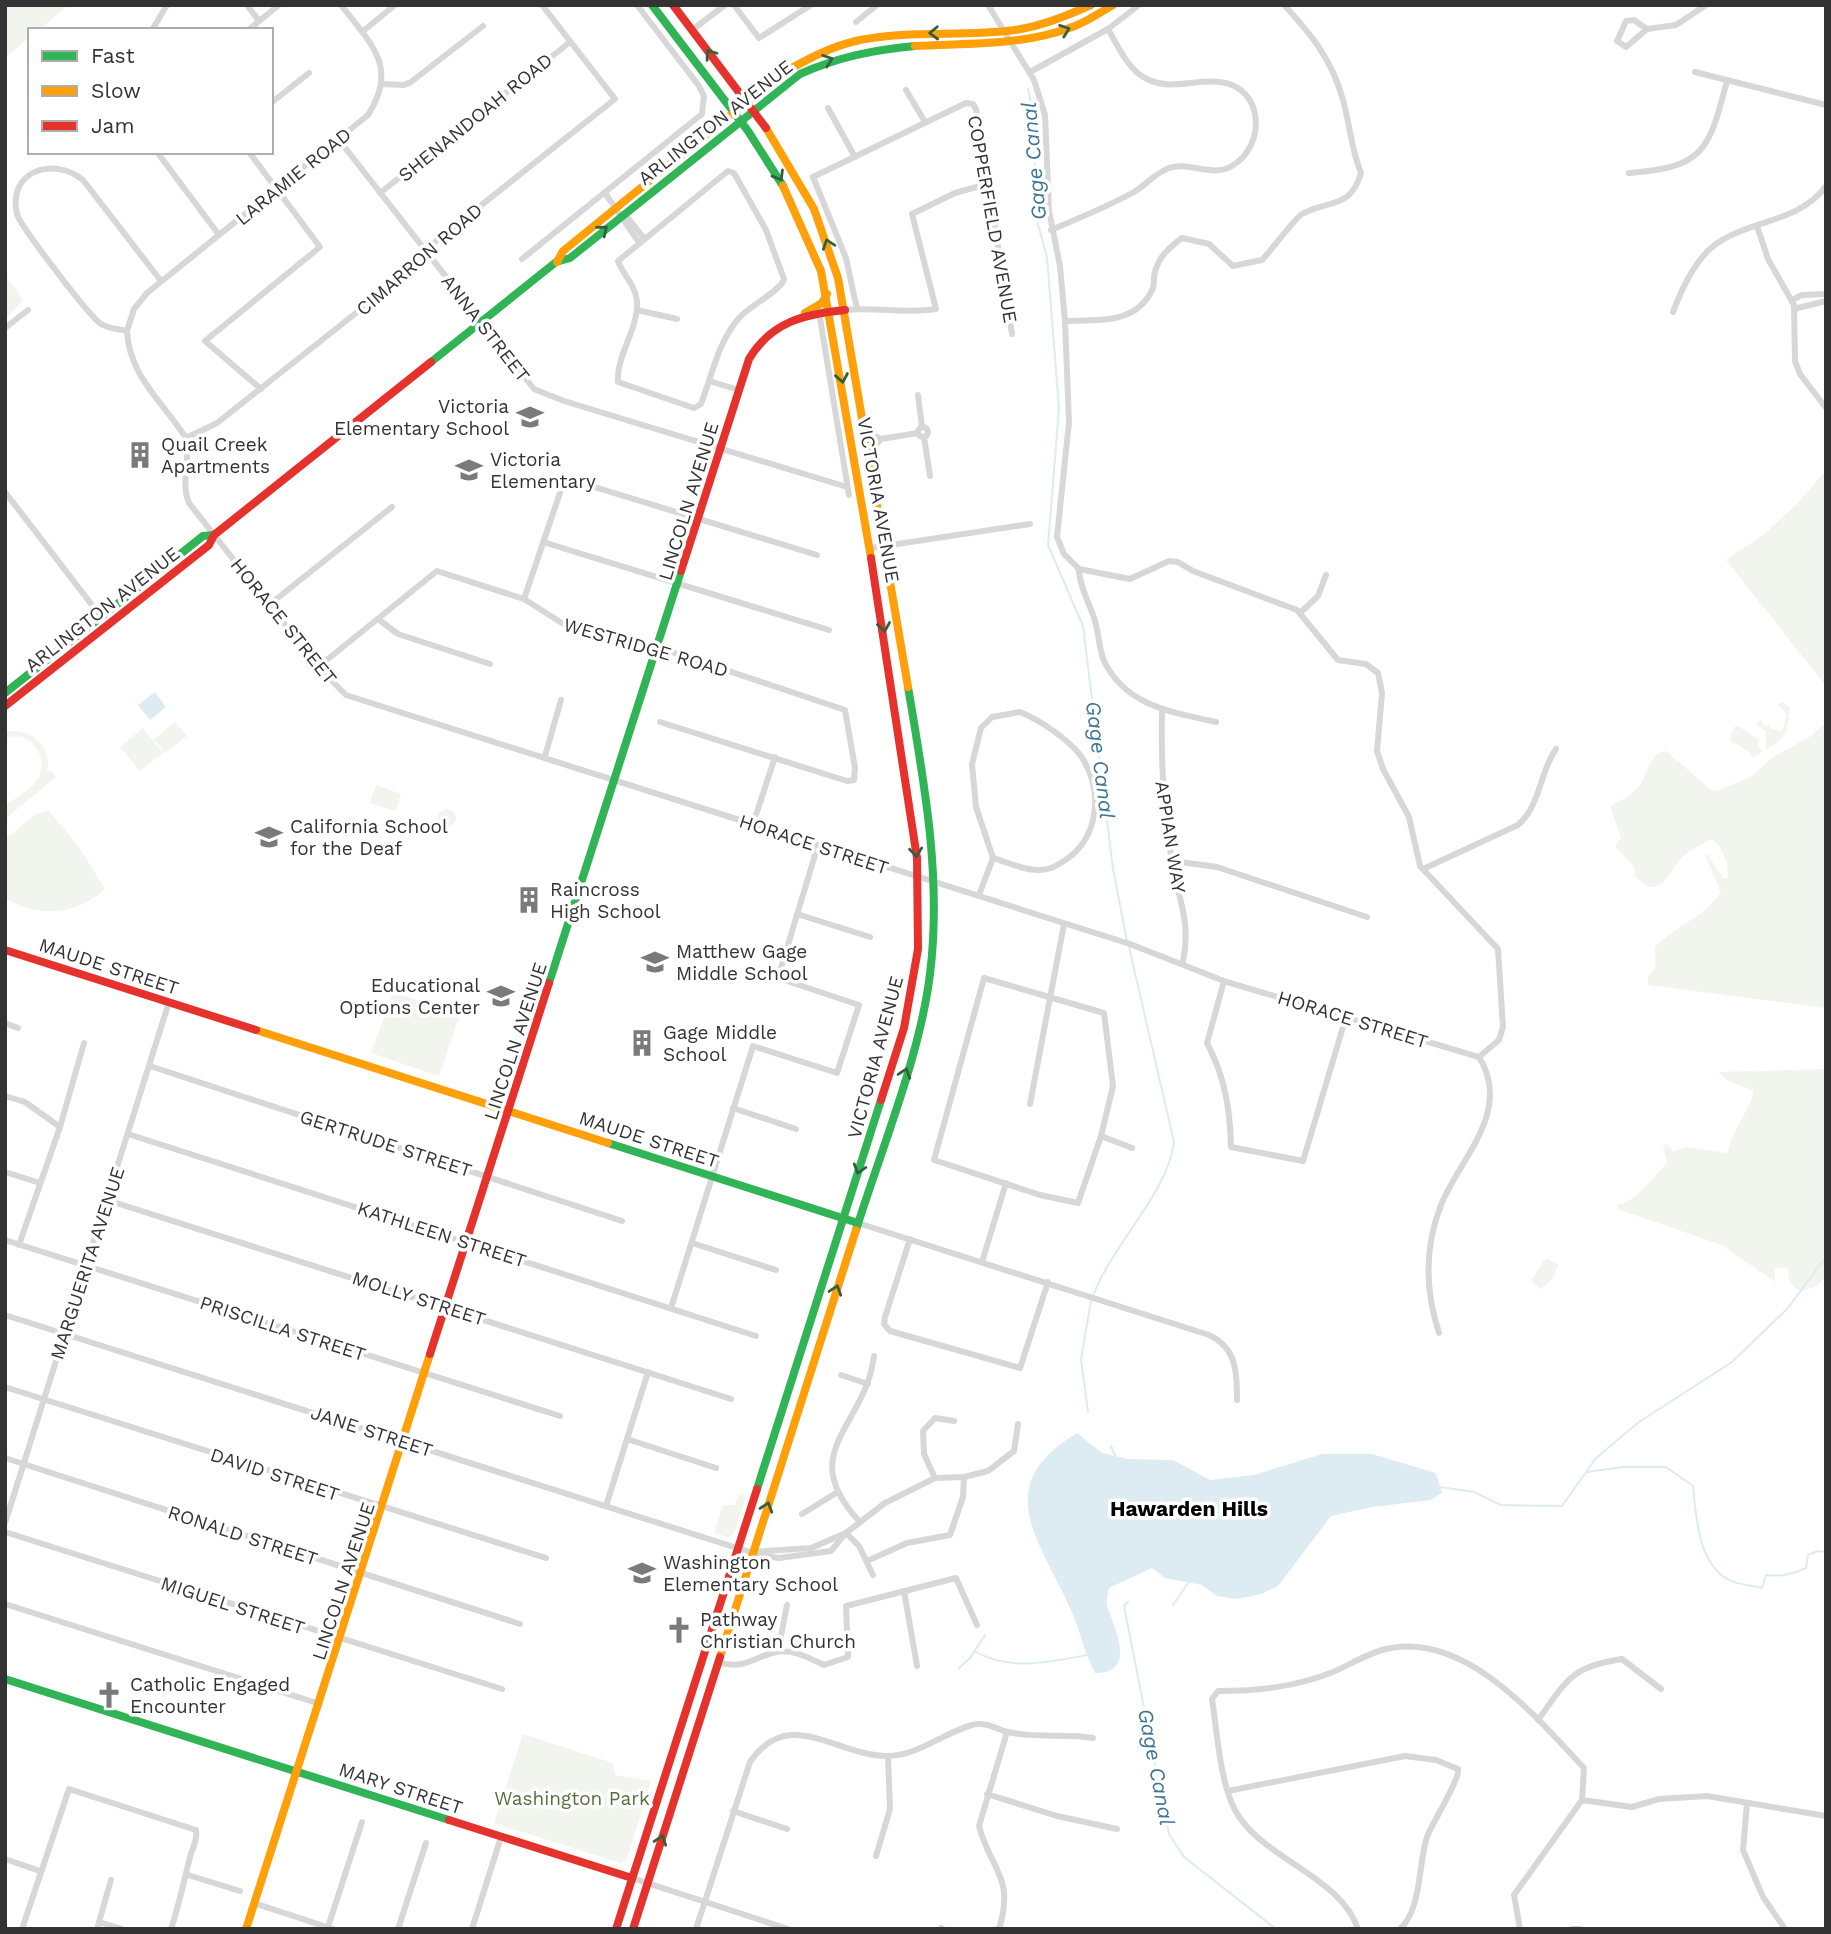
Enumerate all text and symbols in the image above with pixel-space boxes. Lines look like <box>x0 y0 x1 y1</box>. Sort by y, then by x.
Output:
one-way arrow <box>928 25 939 41</box>
one-way arrow <box>1058 25 1070 39</box>
legend <box>28 28 273 154</box>
text: Fast <box>91 43 135 68</box>
street label: SHENANDOAH ROAD <box>394 48 557 187</box>
one-way arrow <box>705 49 718 62</box>
one-way arrow <box>822 54 834 68</box>
street label: ARLINGTON AVENUE <box>633 55 797 190</box>
text: Slow <box>91 78 141 103</box>
water label: Gage Canal <box>1016 101 1051 221</box>
text: Jam <box>91 113 134 138</box>
street label: COPPERFIELD AVENUE <box>963 113 1022 325</box>
street label: LARAMIE ROAD <box>231 123 356 230</box>
one-way arrow <box>771 169 784 182</box>
street label: CIMARRON ROAD <box>351 198 487 320</box>
one-way arrow <box>595 226 608 239</box>
one-way arrow <box>822 239 836 251</box>
street label: ANNA STREET <box>436 270 535 387</box>
one-way arrow <box>834 373 849 384</box>
place label: Victoria Elementary School <box>334 395 509 440</box>
school or university icon: Victoria Elementary School <box>515 402 545 432</box>
street label: VICTORIA AVENUE <box>853 416 904 584</box>
street label: LINCOLN AVENUE <box>653 419 724 583</box>
place label: Quail Creek Apartments <box>161 433 270 478</box>
building icon: Quail Creek Apartments <box>125 440 155 470</box>
place label: Victoria Elementary <box>490 448 596 493</box>
school or university icon: Victoria Elementary <box>454 455 484 485</box>
street label: ARLINGTON AVENUE <box>20 542 184 677</box>
street label: HORACE STREET <box>226 553 342 689</box>
street label: WESTRIDGE ROAD <box>561 613 731 682</box>
one-way arrow <box>876 621 891 633</box>
water label: Gage Canal <box>1081 700 1120 820</box>
street label: APPIAN WAY <box>1150 779 1191 895</box>
street label: HORACE STREET <box>736 809 892 880</box>
place label: California School for the Deaf <box>290 815 448 860</box>
school or university icon: California School for the Deaf <box>254 822 284 852</box>
one-way arrow <box>908 847 923 858</box>
place label: Raincross High School <box>550 878 661 923</box>
building icon: Raincross High School <box>514 885 544 915</box>
street label: MAUDE STREET <box>36 933 182 1000</box>
place label: Matthew Gage Middle School <box>676 940 808 985</box>
school or university icon: Matthew Gage Middle School <box>640 947 670 977</box>
street label: LINCOLN AVENUE <box>479 959 552 1123</box>
street label: VICTORIA AVENUE <box>843 973 908 1141</box>
place label: Educational Options Center <box>339 974 480 1019</box>
school or university icon: Educational Options Center <box>486 981 516 1011</box>
street label: HORACE STREET <box>1275 986 1431 1053</box>
place label: Gage Middle School <box>663 1021 777 1066</box>
building icon: Gage Middle School <box>627 1028 657 1058</box>
one-way arrow <box>897 1068 912 1080</box>
street label: GERTRUDE STREET <box>297 1105 475 1182</box>
street label: MAUDE STREET <box>576 1106 722 1173</box>
one-way arrow <box>853 1163 868 1175</box>
street label: MARGUERITA AVENUE <box>45 1164 130 1363</box>
street label: KATHLEEN STREET <box>355 1196 529 1273</box>
street label: MOLLY STREET <box>349 1266 488 1331</box>
one-way arrow <box>828 1284 843 1296</box>
street label: PRISCILLA STREET <box>197 1291 369 1366</box>
street label: JANE STREET <box>308 1401 436 1462</box>
street label: DAVID STREET <box>207 1443 342 1506</box>
district label: Hawarden Hills <box>1110 1496 1268 1521</box>
street label: LINCOLN AVENUE <box>307 1499 380 1663</box>
street label: RONALD STREET <box>165 1500 321 1571</box>
one-way arrow <box>759 1501 773 1513</box>
place label: Washington Elementary School <box>663 1551 838 1596</box>
school or university icon: Washington Elementary School <box>627 1558 657 1588</box>
street label: MIGUEL STREET <box>158 1571 308 1640</box>
place label: Pathway Christian Church <box>700 1608 856 1653</box>
church icon: Pathway Christian Church <box>664 1615 694 1645</box>
place label: Catholic Engaged Encounter <box>130 1673 290 1718</box>
church icon: Catholic Engaged Encounter <box>94 1680 124 1710</box>
water label: Gage Canal <box>1133 1706 1180 1827</box>
street label: MARY STREET <box>336 1758 466 1819</box>
park label: Washington Park <box>494 1787 650 1810</box>
one-way arrow <box>653 1835 667 1847</box>

